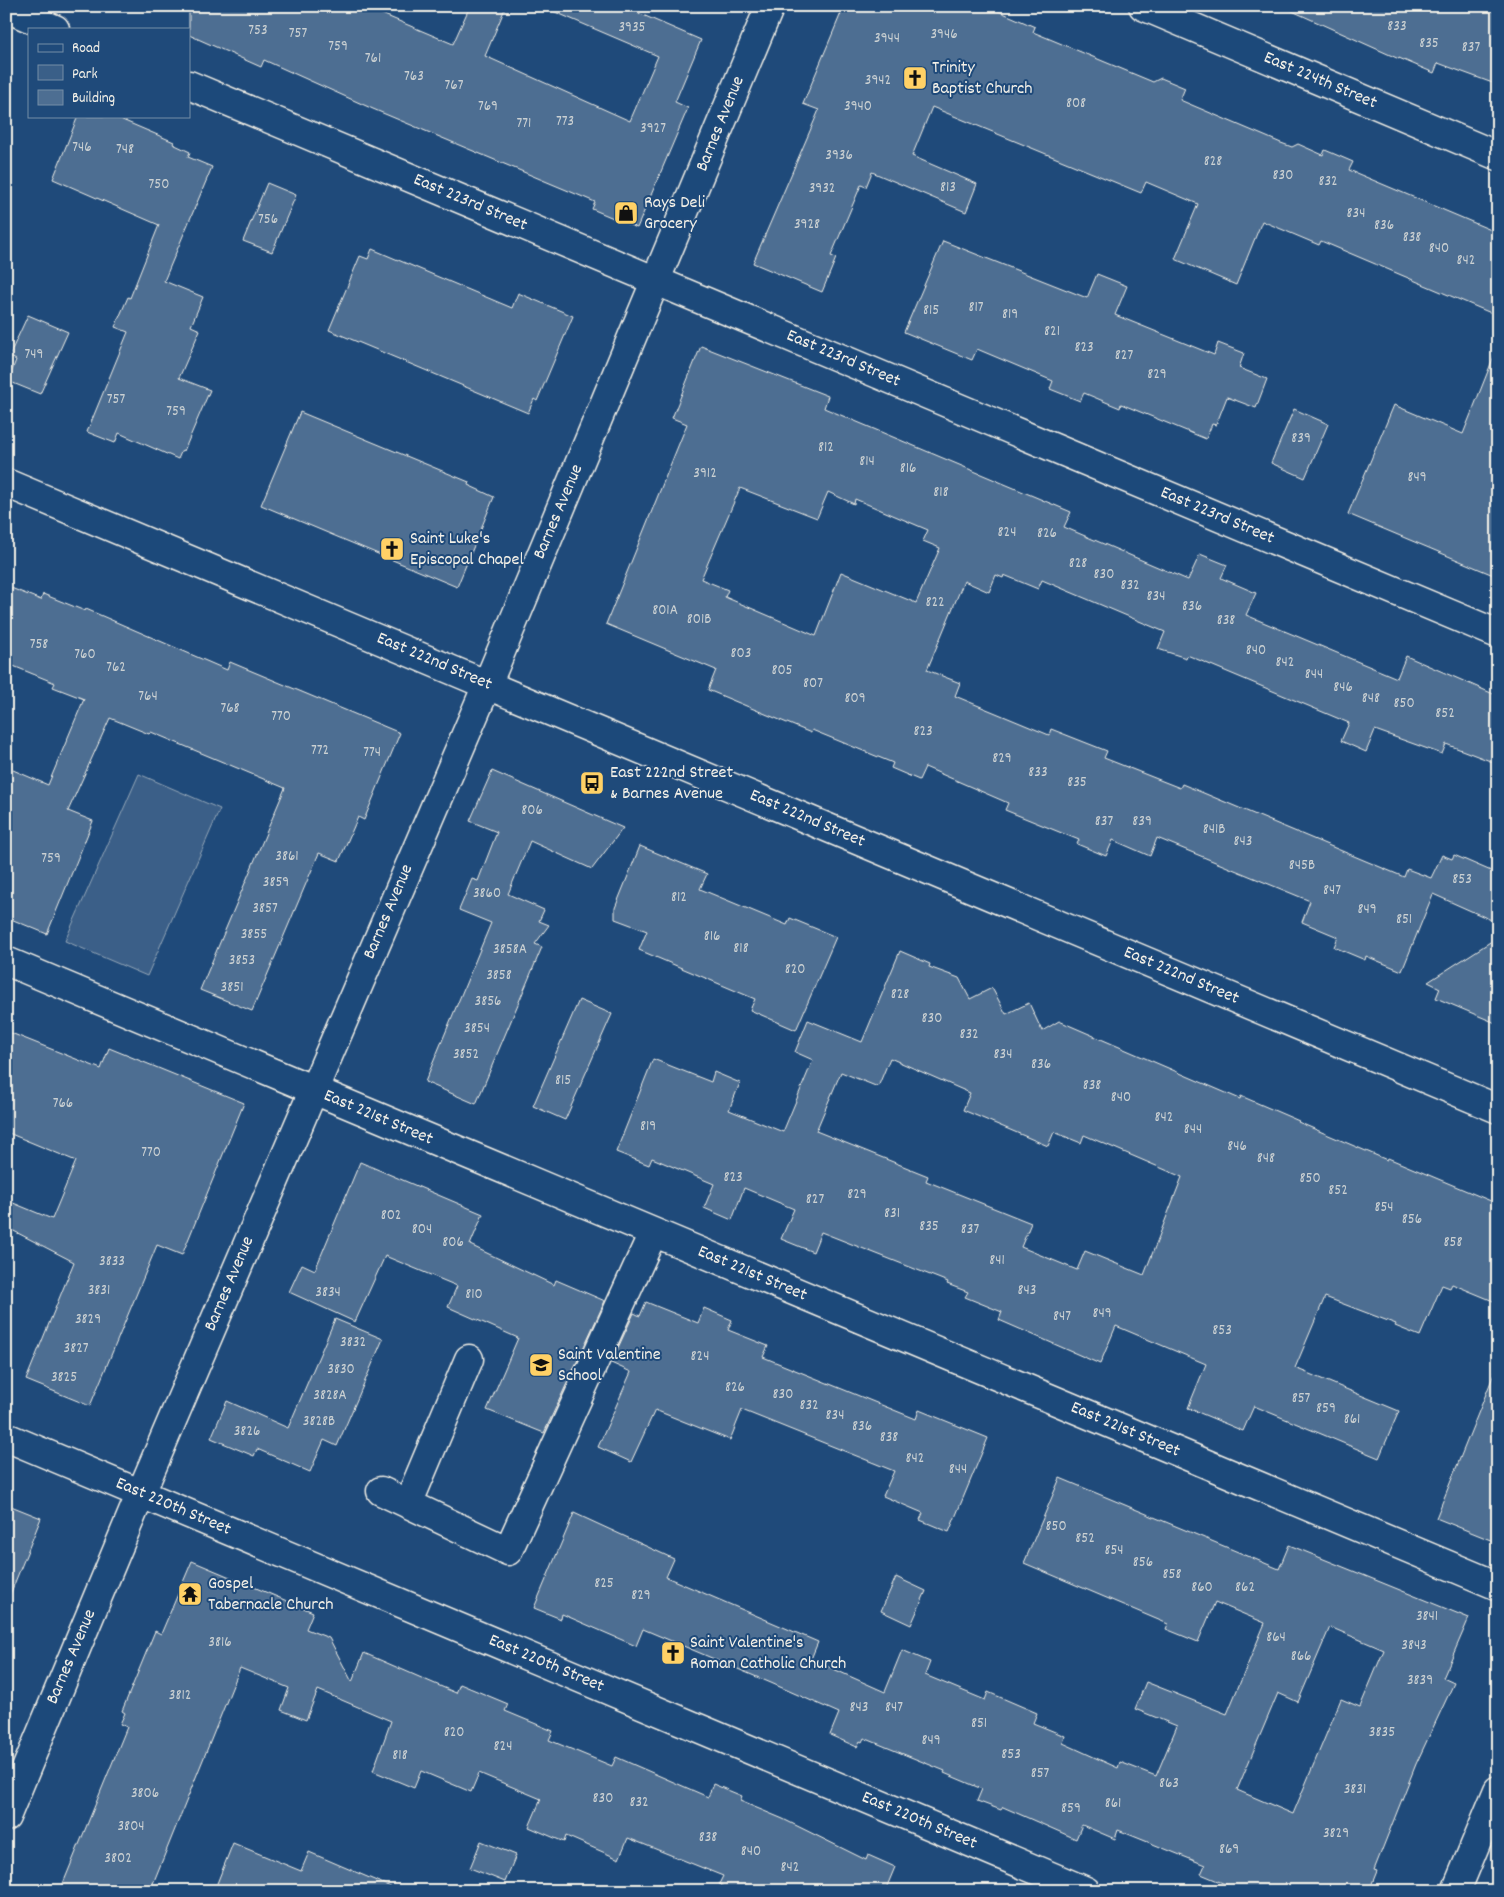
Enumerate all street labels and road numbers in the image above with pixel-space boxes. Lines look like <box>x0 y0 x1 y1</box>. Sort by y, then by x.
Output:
street label: East 224th Street <box>1259 46 1381 116</box>
street label: Barnes Avenue <box>691 73 752 175</box>
street label: East 223rd Street <box>409 168 531 238</box>
street label: East 223rd Street <box>782 324 904 394</box>
street label: Barnes Avenue <box>528 461 590 563</box>
street label: East 223rd Street <box>1156 481 1278 551</box>
street label: East 222nd Street <box>372 626 496 698</box>
street label: East 222nd Street <box>745 783 869 855</box>
street label: Barnes Avenue <box>358 861 420 963</box>
street label: East 222nd Street <box>1119 940 1243 1012</box>
street label: East 221st Street <box>319 1084 437 1152</box>
street label: Barnes Avenue <box>199 1233 261 1335</box>
street label: East 221st Street <box>693 1240 811 1308</box>
street label: East 221st Street <box>1066 1396 1184 1464</box>
street label: East 220th Street <box>111 1471 235 1543</box>
street label: Barnes Avenue <box>41 1606 103 1708</box>
street label: East 220th Street <box>484 1628 608 1700</box>
street label: East 220th Street <box>857 1785 981 1857</box>

